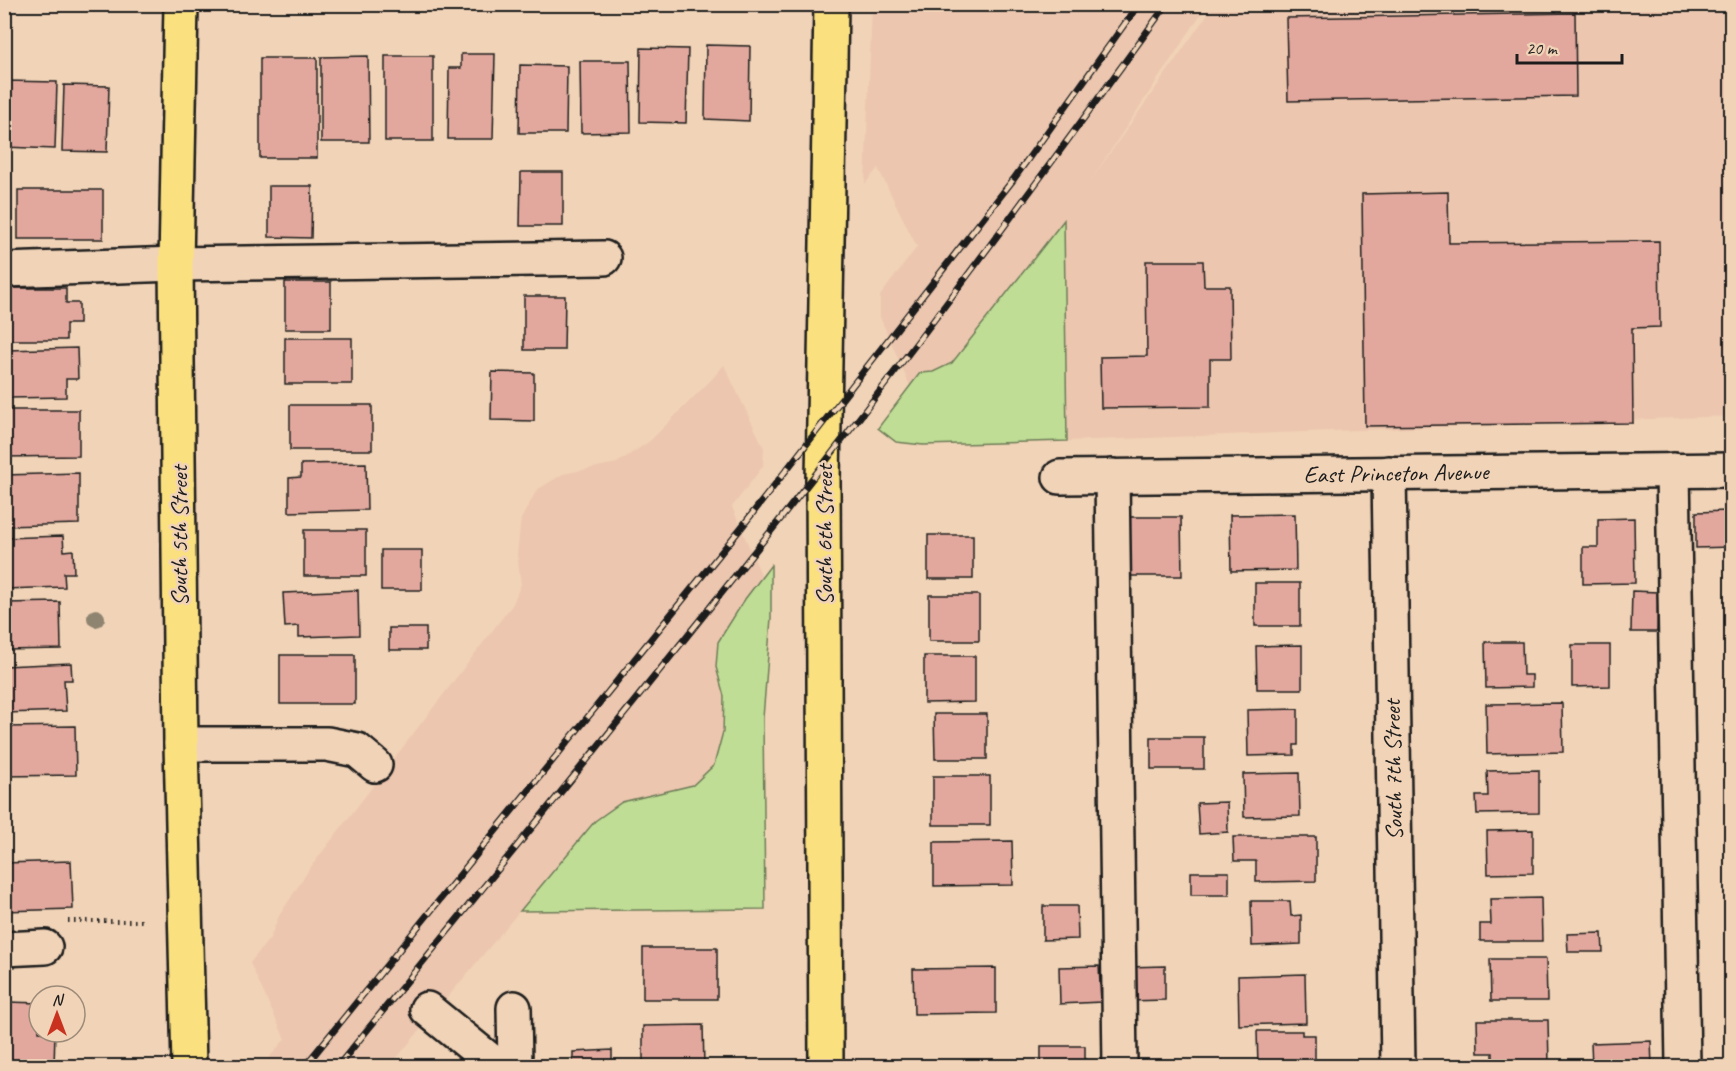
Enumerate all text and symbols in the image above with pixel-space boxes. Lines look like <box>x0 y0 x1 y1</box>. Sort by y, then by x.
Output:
scale bar <box>1517 27 1622 65</box>
text: 20 m <box>1526 37 1559 59</box>
street label: East Princeton Avenue <box>1303 456 1491 490</box>
street label: South 6th Street <box>809 463 839 605</box>
street label: South 5th Street <box>164 464 194 606</box>
street label: South 7th Street <box>1377 697 1409 841</box>
north arrow <box>27 984 87 1044</box>
text: N <box>52 990 65 1010</box>

